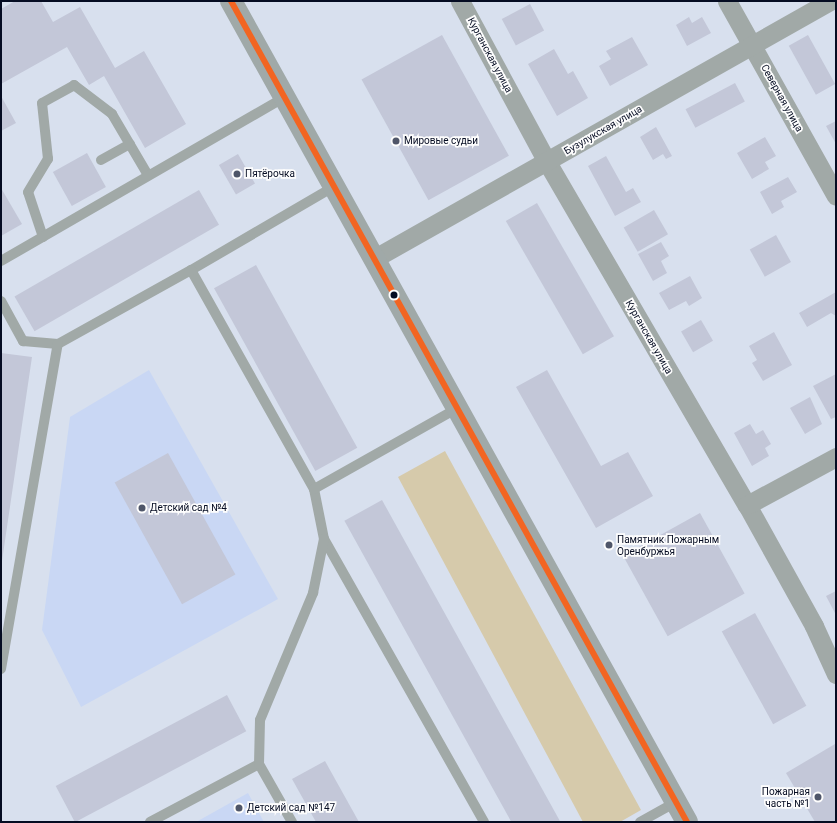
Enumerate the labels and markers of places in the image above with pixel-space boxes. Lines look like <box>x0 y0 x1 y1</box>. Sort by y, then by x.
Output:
place label: Мировые судьи <box>404 135 478 147</box>
marker: Мировые судьи <box>391 136 401 146</box>
place label: Пятёрочка <box>245 168 295 180</box>
marker: Пятёрочка <box>232 169 242 179</box>
unlabelled marker <box>389 290 399 300</box>
place label: Детский сад №4 <box>150 502 227 514</box>
marker: Детский сад №4 <box>137 503 147 513</box>
place label: Памятник Пожарным Оренбуржья <box>617 533 719 556</box>
marker: Памятник Пожарным Оренбуржья <box>604 540 614 550</box>
place label: Пожарная часть №1 <box>762 785 810 808</box>
marker: Пожарная часть №1 <box>813 792 823 802</box>
place label: Детский сад №147 <box>247 802 335 814</box>
marker: Детский сад №147 <box>234 803 244 813</box>

